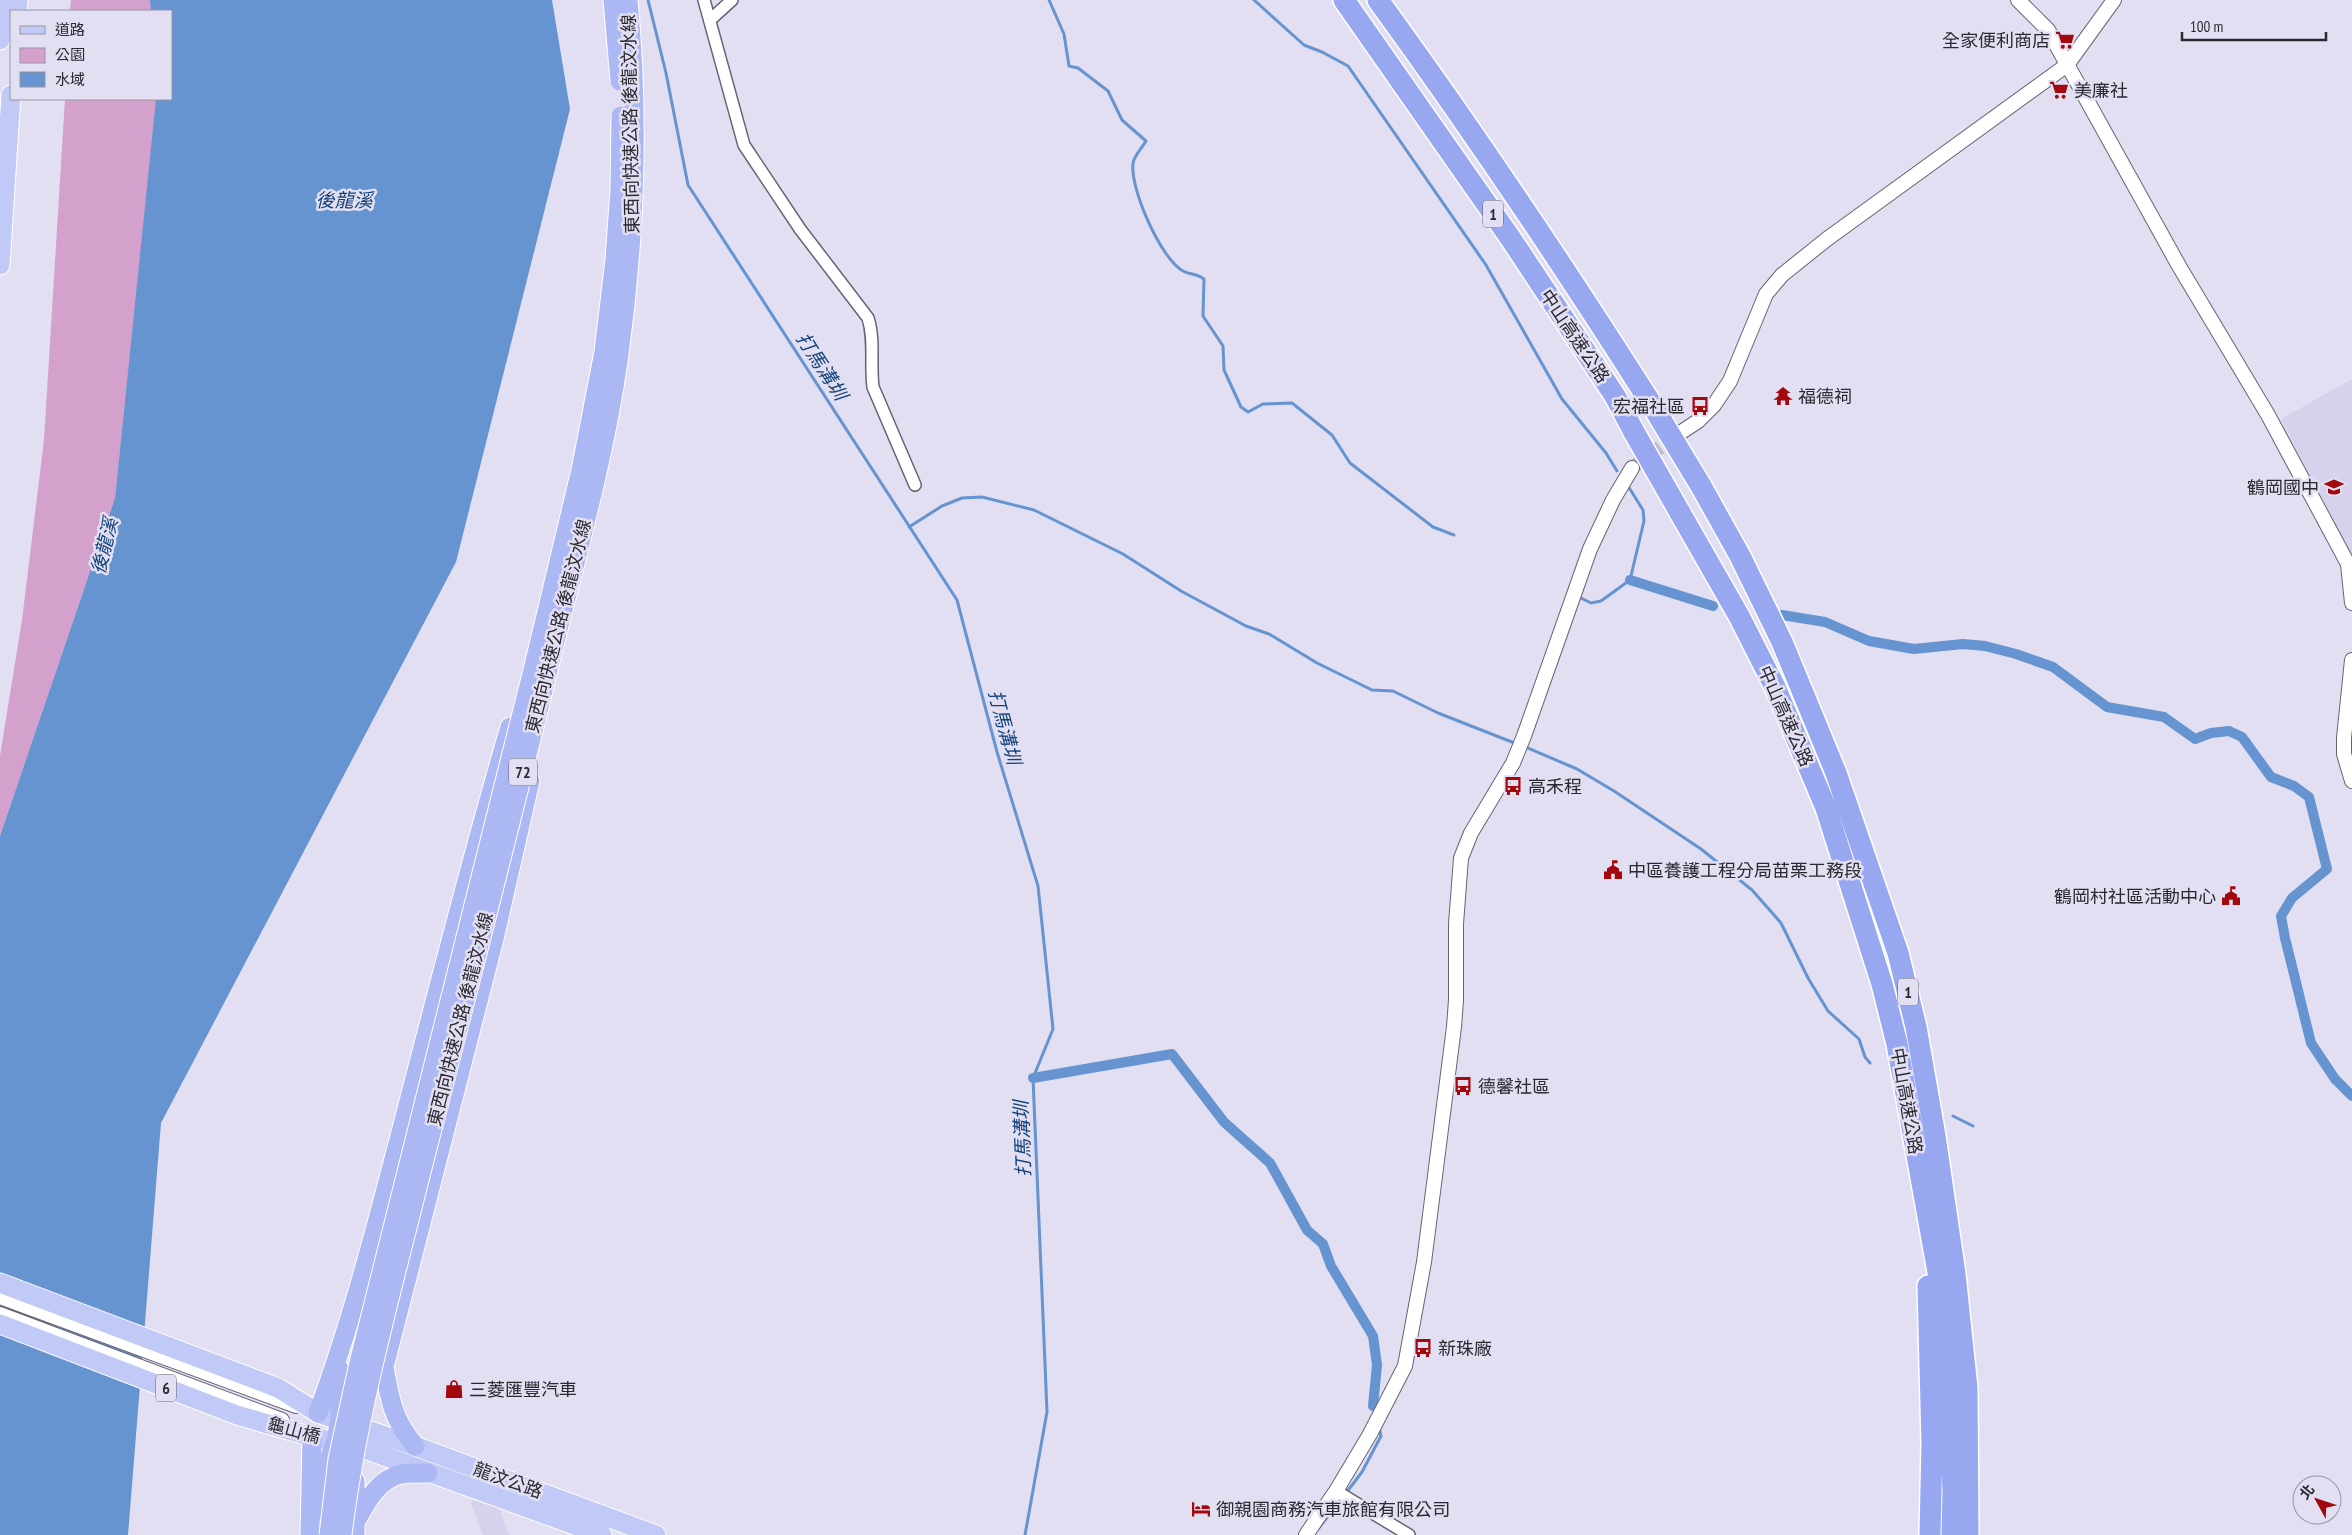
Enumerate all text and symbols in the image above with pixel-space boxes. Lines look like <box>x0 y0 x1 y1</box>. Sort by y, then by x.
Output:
legend <box>10 10 172 100</box>
scale bar <box>2182 10 2326 42</box>
street label: 東西向快速公路 後龍汶水線 <box>617 14 643 234</box>
text: 100 m <box>2190 17 2223 36</box>
text: 道路 <box>55 20 85 39</box>
place label: 全家便利商店 <box>1942 29 2050 52</box>
supermarket icon: 全家便利商店 <box>2054 29 2076 51</box>
text: 公園 <box>55 45 85 64</box>
text: 水域 <box>55 70 85 89</box>
supermarket icon: 美廉社 <box>2048 79 2070 101</box>
place label: 美廉社 <box>2074 79 2128 102</box>
water label: 後龍溪 <box>315 188 375 212</box>
road number: 1 <box>1483 200 1503 228</box>
street label: 中山高速公路 <box>1535 285 1615 387</box>
water label: 打馬溝圳 <box>791 328 854 407</box>
temple icon: 福德祠 <box>1772 385 1794 407</box>
place label: 福德祠 <box>1798 385 1852 408</box>
place label: 宏福社區 <box>1613 395 1685 418</box>
bus stop icon: 宏福社區 <box>1689 395 1711 417</box>
place label: 鶴岡國中 <box>2247 476 2319 499</box>
school or university icon: 鶴岡國中 <box>2323 476 2345 498</box>
water label: 後龍溪 <box>85 513 123 577</box>
street label: 東西向快速公路 後龍汶水線 <box>520 517 596 735</box>
street label: 中山高速公路 <box>1754 662 1818 770</box>
water label: 打馬溝圳 <box>984 687 1027 770</box>
road number: 72 <box>509 759 537 786</box>
bus stop icon: 高禾程 <box>1502 775 1524 797</box>
place label: 高禾程 <box>1528 775 1582 798</box>
public building icon: 中區養護工程分局苗栗工務段 <box>1602 859 1624 881</box>
place label: 中區養護工程分局苗栗工務段 <box>1628 859 1862 882</box>
place label: 鶴岡村社區活動中心 <box>2054 885 2216 908</box>
public building icon: 鶴岡村社區活動中心 <box>2220 885 2242 907</box>
street label: 東西向快速公路 後龍汶水線 <box>422 910 498 1128</box>
road number: 1 <box>1898 979 1918 1006</box>
street label: 中山高速公路 <box>1886 1046 1928 1156</box>
bus stop icon: 德馨社區 <box>1452 1075 1474 1097</box>
place label: 德馨社區 <box>1478 1075 1550 1098</box>
water label: 打馬溝圳 <box>1009 1098 1035 1177</box>
bus stop icon: 新珠廠 <box>1412 1337 1434 1359</box>
place label: 新珠廠 <box>1438 1337 1492 1360</box>
road number: 6 <box>156 1375 176 1402</box>
shop icon: 三菱匯豐汽車 <box>443 1378 465 1400</box>
place label: 三菱匯豐汽車 <box>469 1378 577 1401</box>
street label: 龜山橋 <box>265 1412 323 1448</box>
street label: 龍汶公路 <box>470 1457 546 1503</box>
north arrow <box>2292 1475 2342 1525</box>
text: 北 <box>2296 1480 2318 1503</box>
hotel icon: 御親園商務汽車旅館有限公司 <box>1190 1498 1212 1520</box>
place label: 御親園商務汽車旅館有限公司 <box>1216 1498 1450 1521</box>

